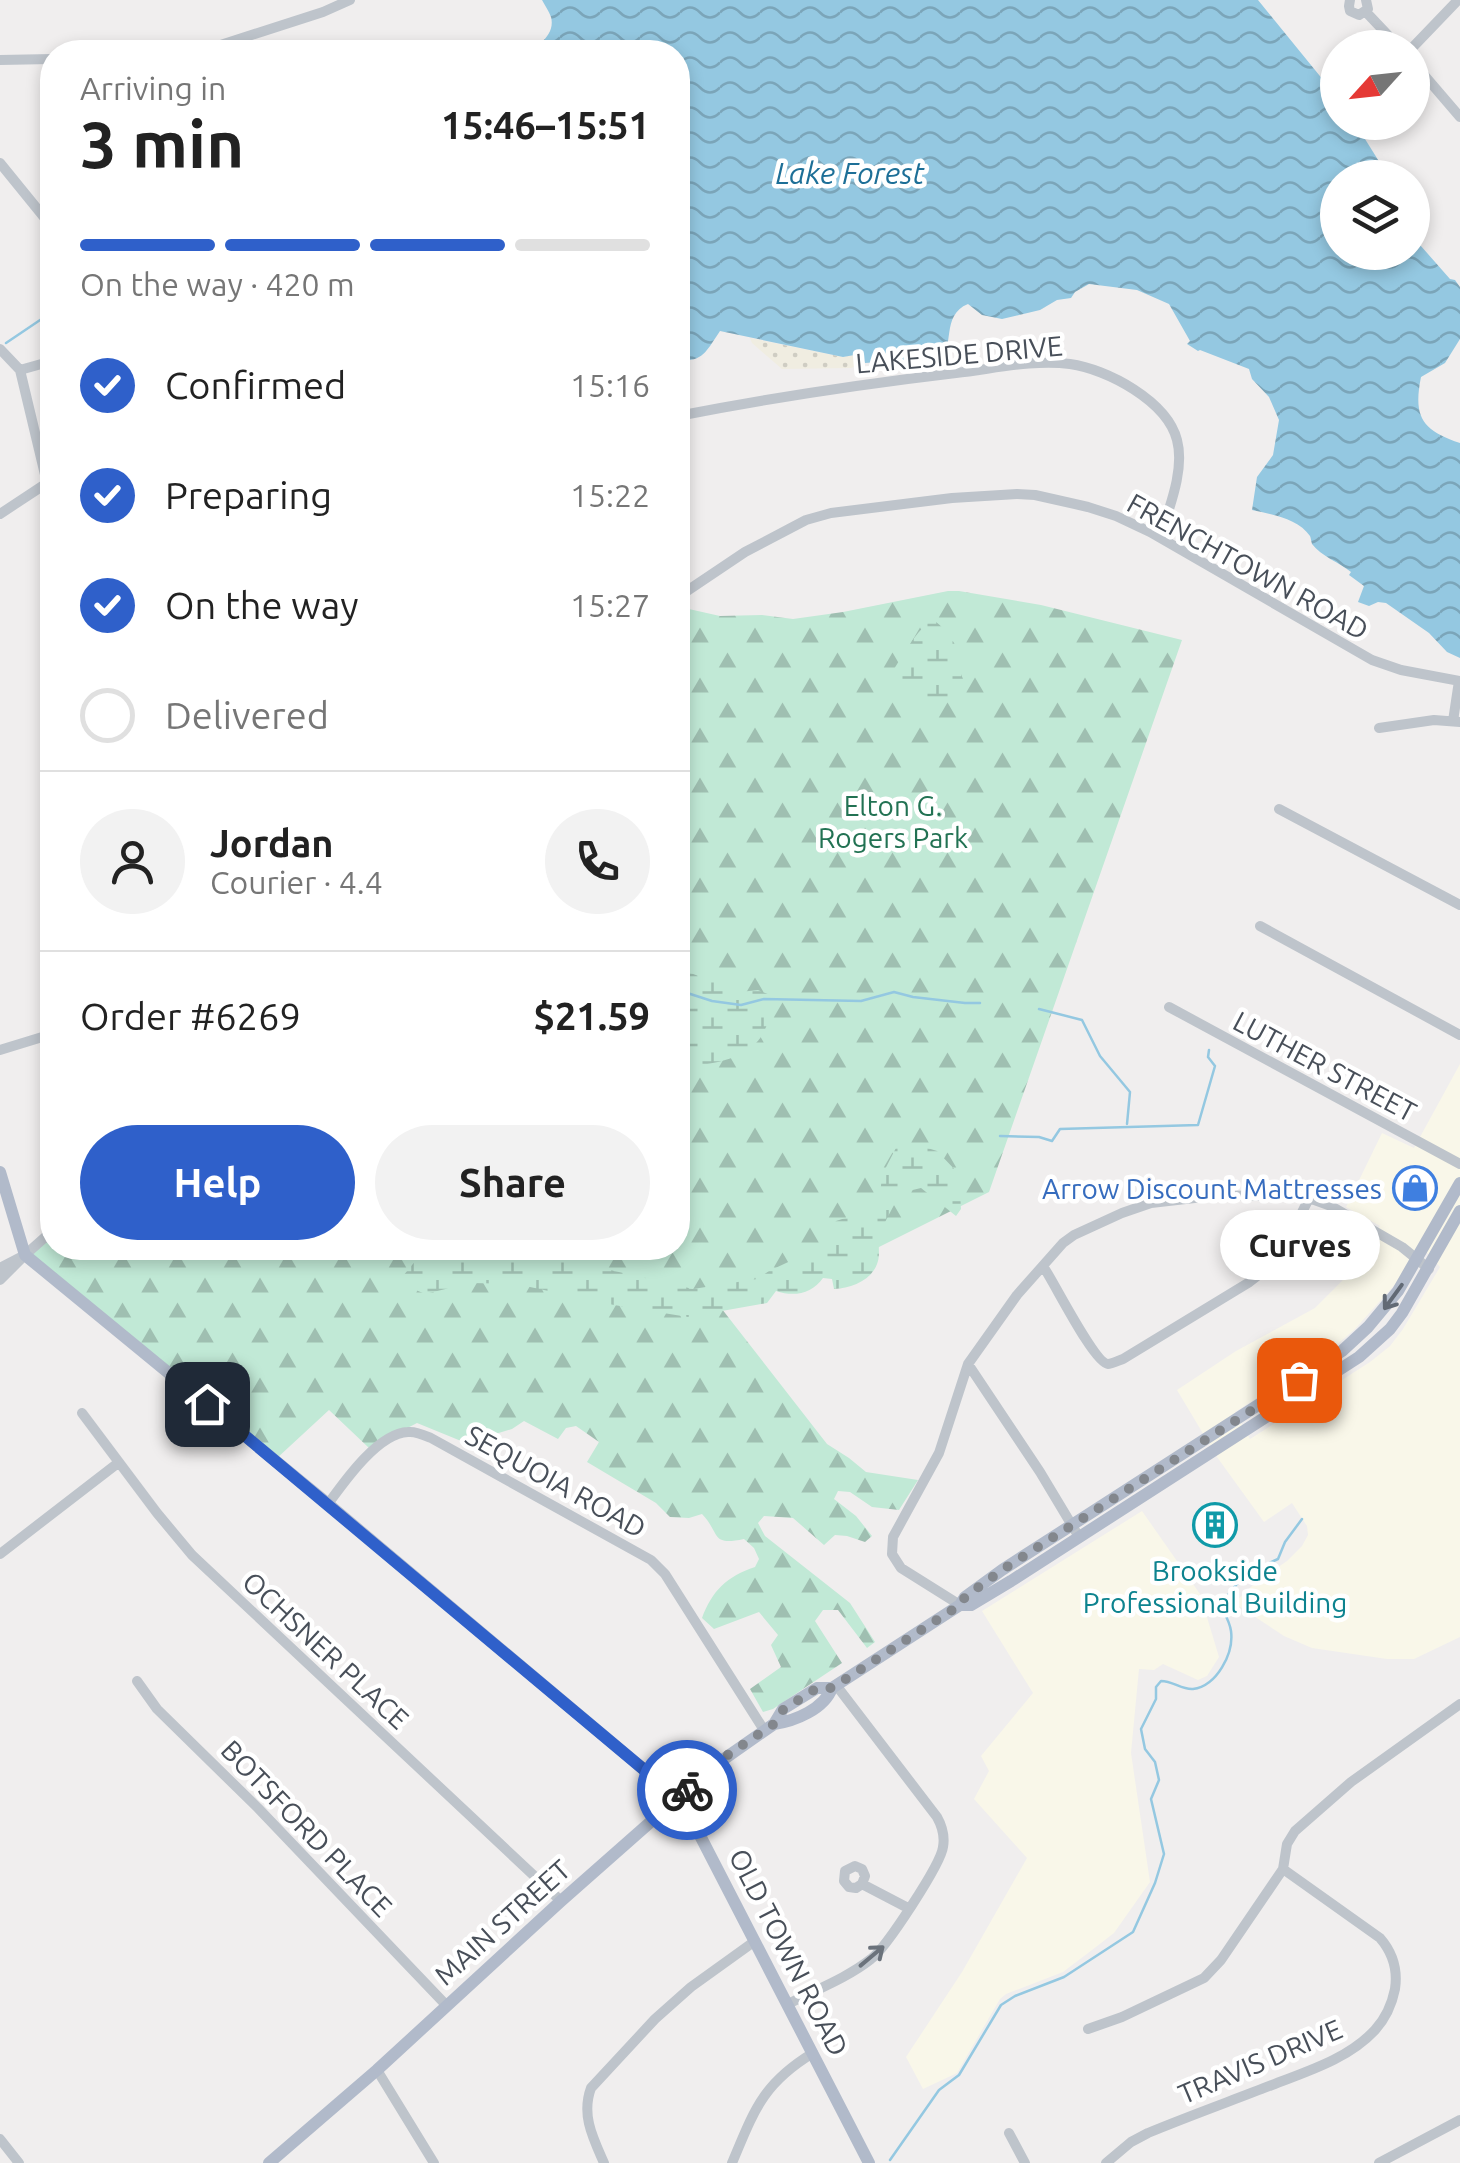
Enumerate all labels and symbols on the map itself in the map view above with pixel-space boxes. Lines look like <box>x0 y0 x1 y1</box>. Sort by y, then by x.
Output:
north arrow <box>1320 30 1430 140</box>
water label: Lake Forest <box>776 156 925 190</box>
street label: LAKESIDE DRIVE <box>854 330 1064 378</box>
street label: FRENCHTOWN ROAD <box>1122 487 1374 645</box>
park label: Elton G. Rogers Park <box>818 790 968 853</box>
street label: LUTHER STREET <box>1228 1005 1422 1127</box>
shop icon: Arrow Discount Mattresses <box>1392 1165 1438 1211</box>
place label: Arrow Discount Mattresses <box>1042 1173 1382 1204</box>
callout: Curves <box>1219 1210 1379 1280</box>
one-way arrow <box>1383 1283 1404 1310</box>
pin <box>1257 1338 1342 1423</box>
pin <box>165 1362 250 1447</box>
street label: SEQUOIA ROAD <box>461 1419 651 1543</box>
building icon: Brookside Professional Building <box>1192 1502 1238 1548</box>
place label: Brookside Professional Building <box>1083 1555 1347 1618</box>
street label: OCHSNER PLACE <box>237 1565 415 1735</box>
street label: BOTSFORD PLACE <box>215 1734 399 1922</box>
courier <box>637 1740 737 1840</box>
street label: OLD TOWN ROAD <box>723 1843 855 2061</box>
street label: MAIN STREET <box>428 1853 576 1991</box>
one-way arrow <box>859 1945 884 1968</box>
street label: TRAVIS DRIVE <box>1174 2013 1346 2109</box>

